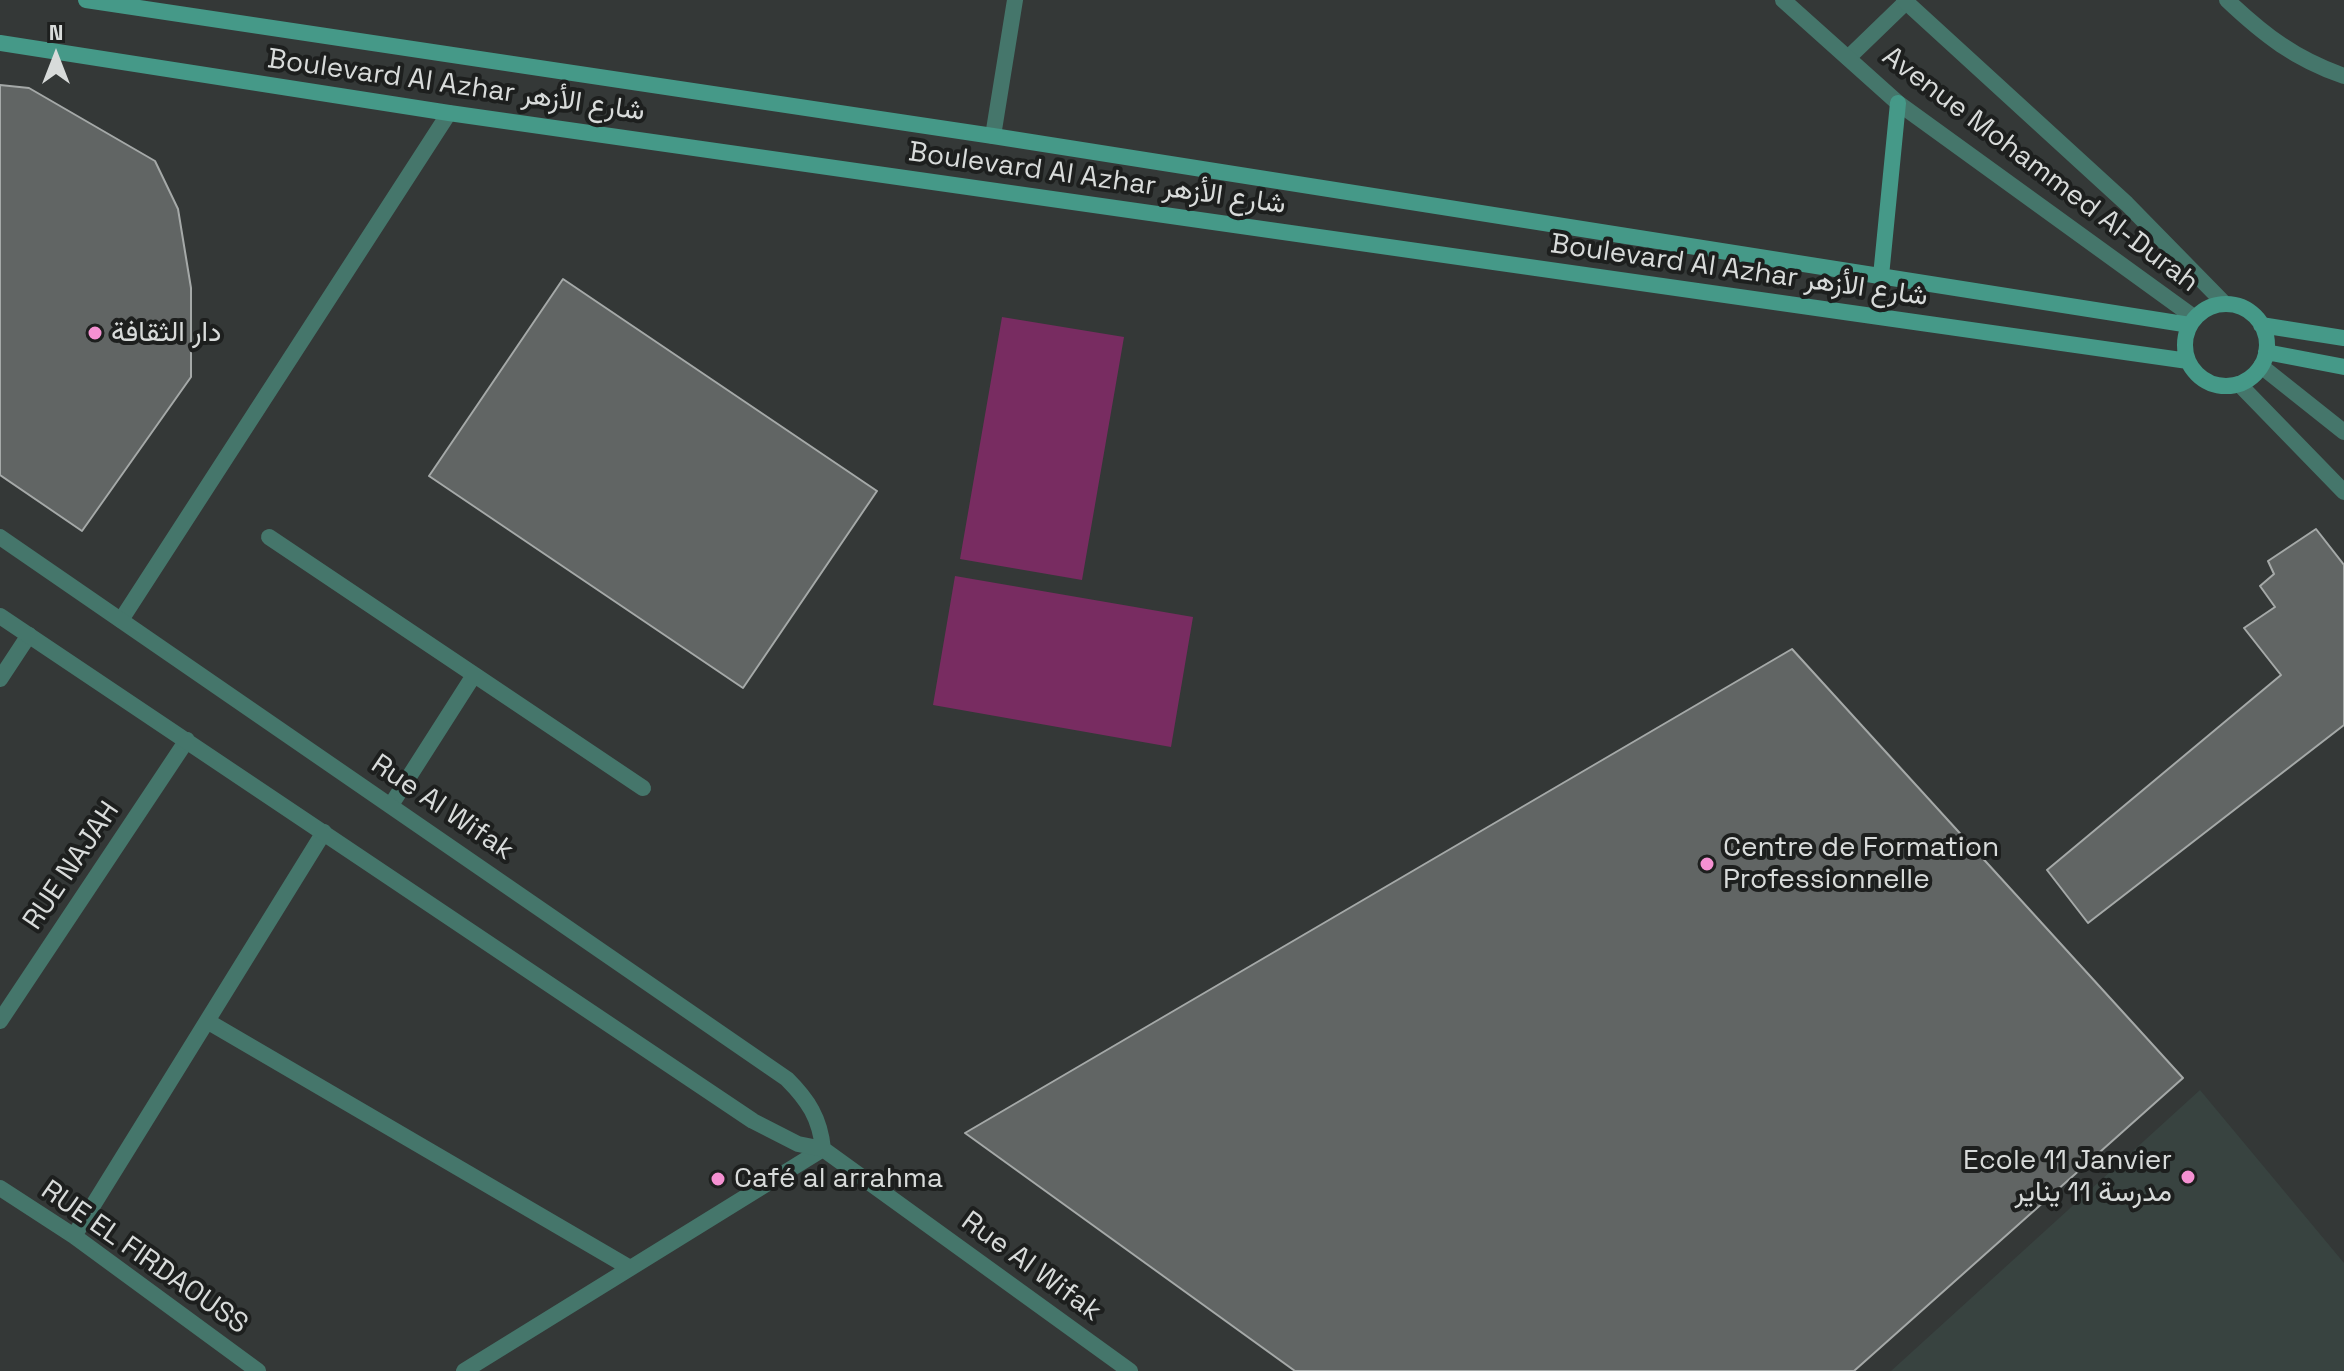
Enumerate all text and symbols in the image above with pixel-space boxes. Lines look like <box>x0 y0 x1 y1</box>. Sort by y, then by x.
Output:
north arrow <box>16 16 96 96</box>
text: N <box>49 18 63 46</box>
street label: Avenue Mohammed Al-Durah <box>1875 40 2205 300</box>
street label: Boulevard Al Azhar شارع الأزهر <box>265 43 647 129</box>
street label: Boulevard Al Azhar شارع الأزهر <box>906 136 1288 222</box>
street label: Boulevard Al Azhar شارع الأزهر <box>1548 228 1930 314</box>
place label: دار الثقافة <box>111 316 222 350</box>
marker: دار الثقافة <box>86 324 104 342</box>
street label: Rue Al Wifak <box>364 748 520 868</box>
street label: RUE NAJAH <box>17 796 127 936</box>
place label: Centre de Formation Professionnelle <box>1723 831 1999 897</box>
marker: Centre de Formation Professionnelle <box>1698 855 1716 873</box>
place label: Ecole 11 Janvier مدرسة 11 يناير <box>1963 1144 2172 1210</box>
place label: Café al arrahma <box>734 1162 943 1196</box>
marker: Ecole 11 Janvier مدرسة 11 يناير <box>2179 1168 2197 1186</box>
marker: Café al arrahma <box>709 1170 727 1188</box>
street label: RUE EL FIRDAOUSS <box>34 1174 254 1342</box>
street label: Rue Al Wifak <box>954 1205 1108 1329</box>

